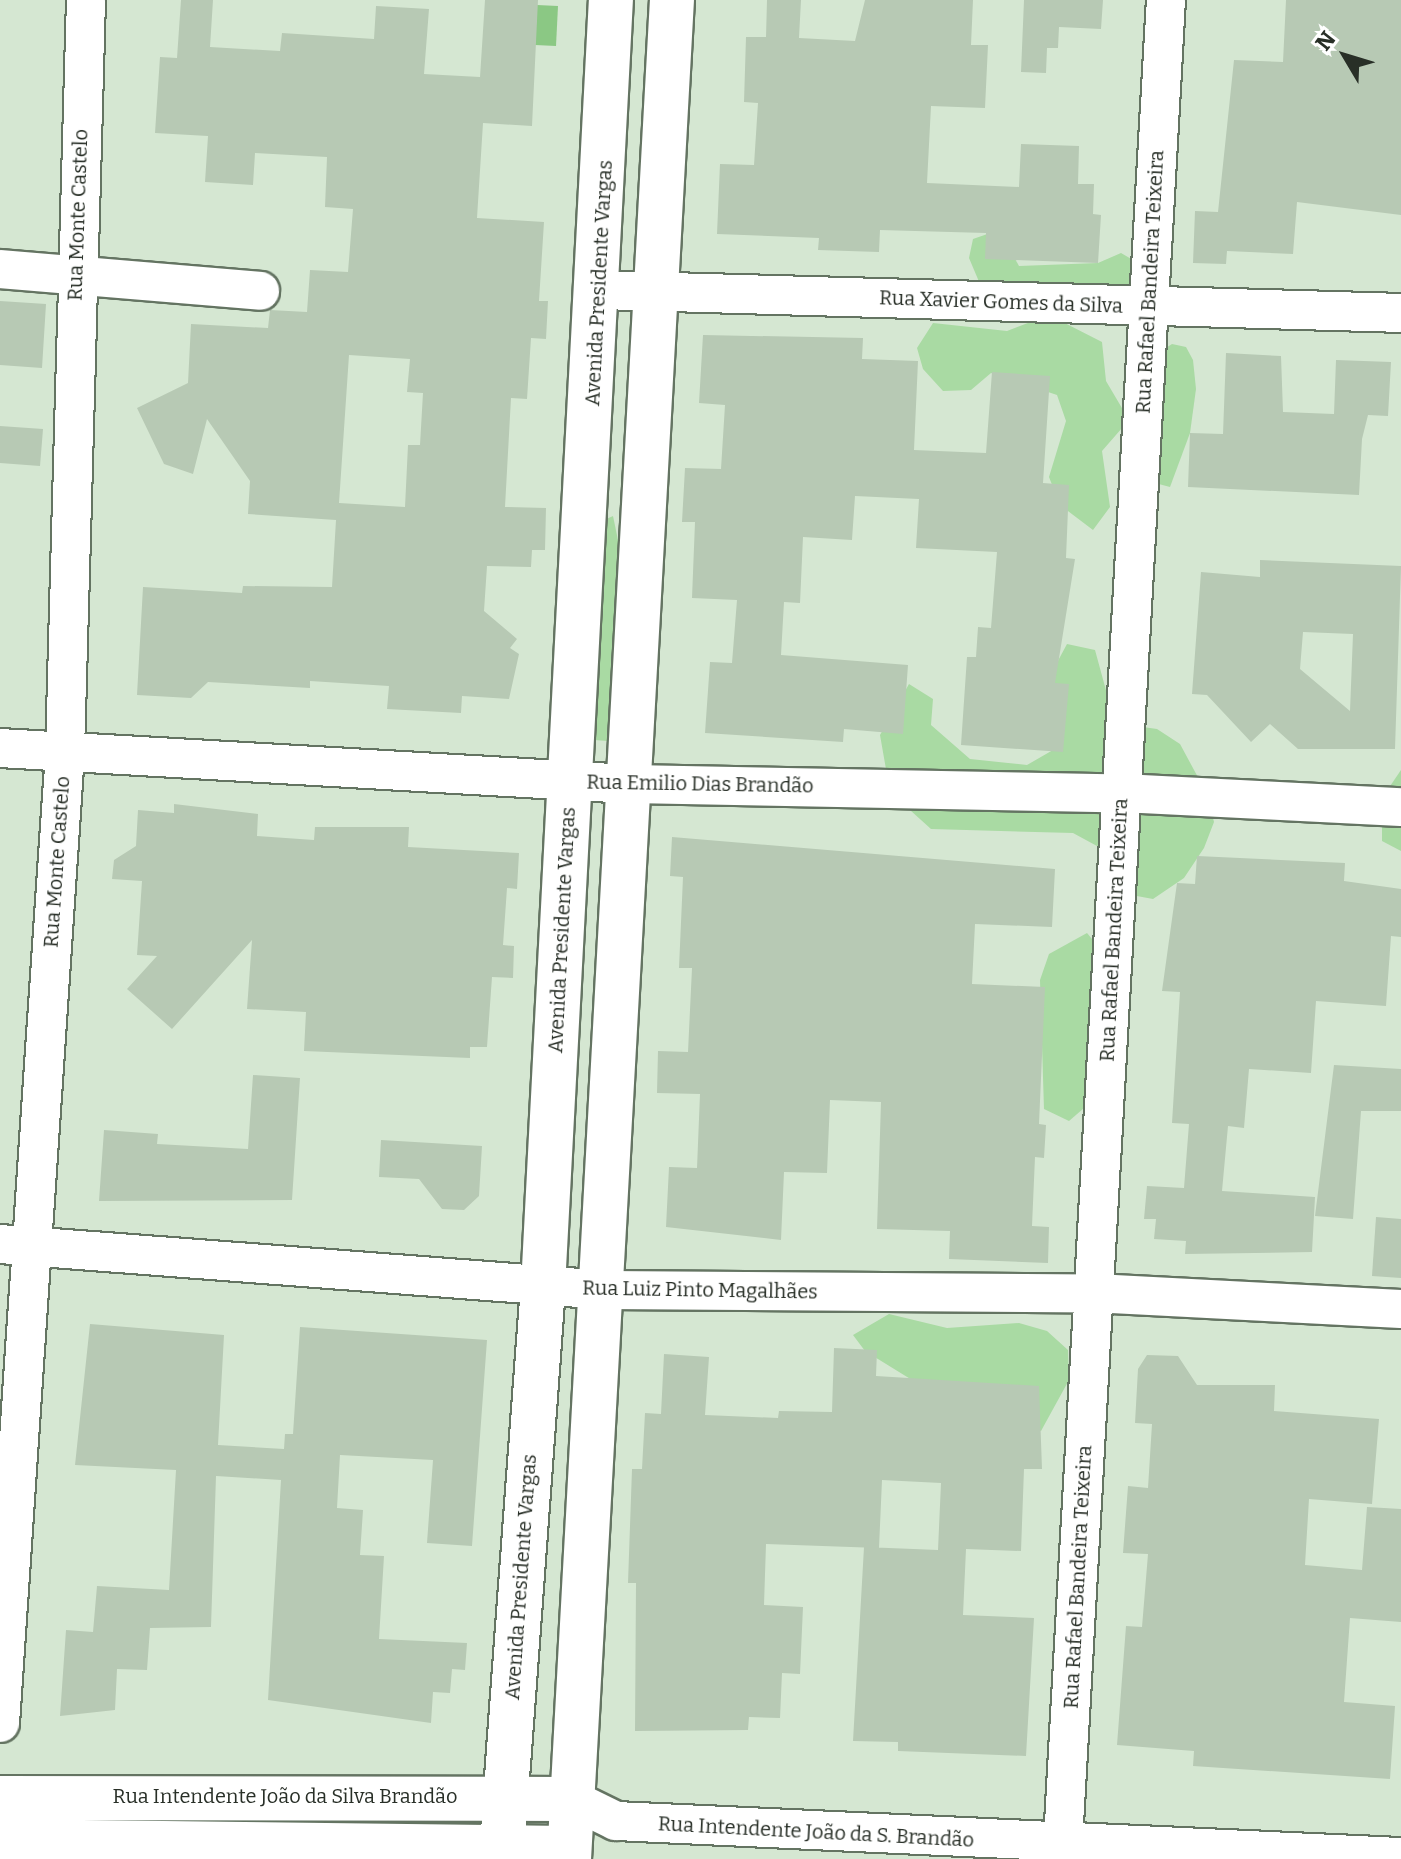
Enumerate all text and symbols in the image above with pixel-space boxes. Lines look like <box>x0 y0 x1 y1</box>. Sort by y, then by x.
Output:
north arrow <box>1305 16 1385 96</box>
text: N <box>1310 26 1342 56</box>
street label: Rua Monte Castelo <box>63 129 93 301</box>
street label: Rua Rafael Bandeira Teixeira <box>1131 150 1169 414</box>
street label: Avenida Presidente Vargas <box>581 159 617 407</box>
street label: Rua Xavier Gomes da Silva <box>879 286 1123 318</box>
street label: Rua Emilio Dias Brandão <box>586 770 814 798</box>
street label: Rua Monte Castelo <box>39 775 75 949</box>
street label: Rua Rafael Bandeira Teixeira <box>1095 798 1133 1062</box>
street label: Avenida Presidente Vargas <box>544 806 580 1054</box>
street label: Rua Luiz Pinto Magalhães <box>582 1276 818 1304</box>
street label: Rua Rafael Bandeira Teixeira <box>1059 1445 1097 1709</box>
street label: Avenida Presidente Vargas <box>500 1453 542 1701</box>
street label: Rua Intendente João da Silva Brandão <box>113 1784 457 1808</box>
street label: Rua Intendente João da S. Brandão <box>657 1812 975 1852</box>

